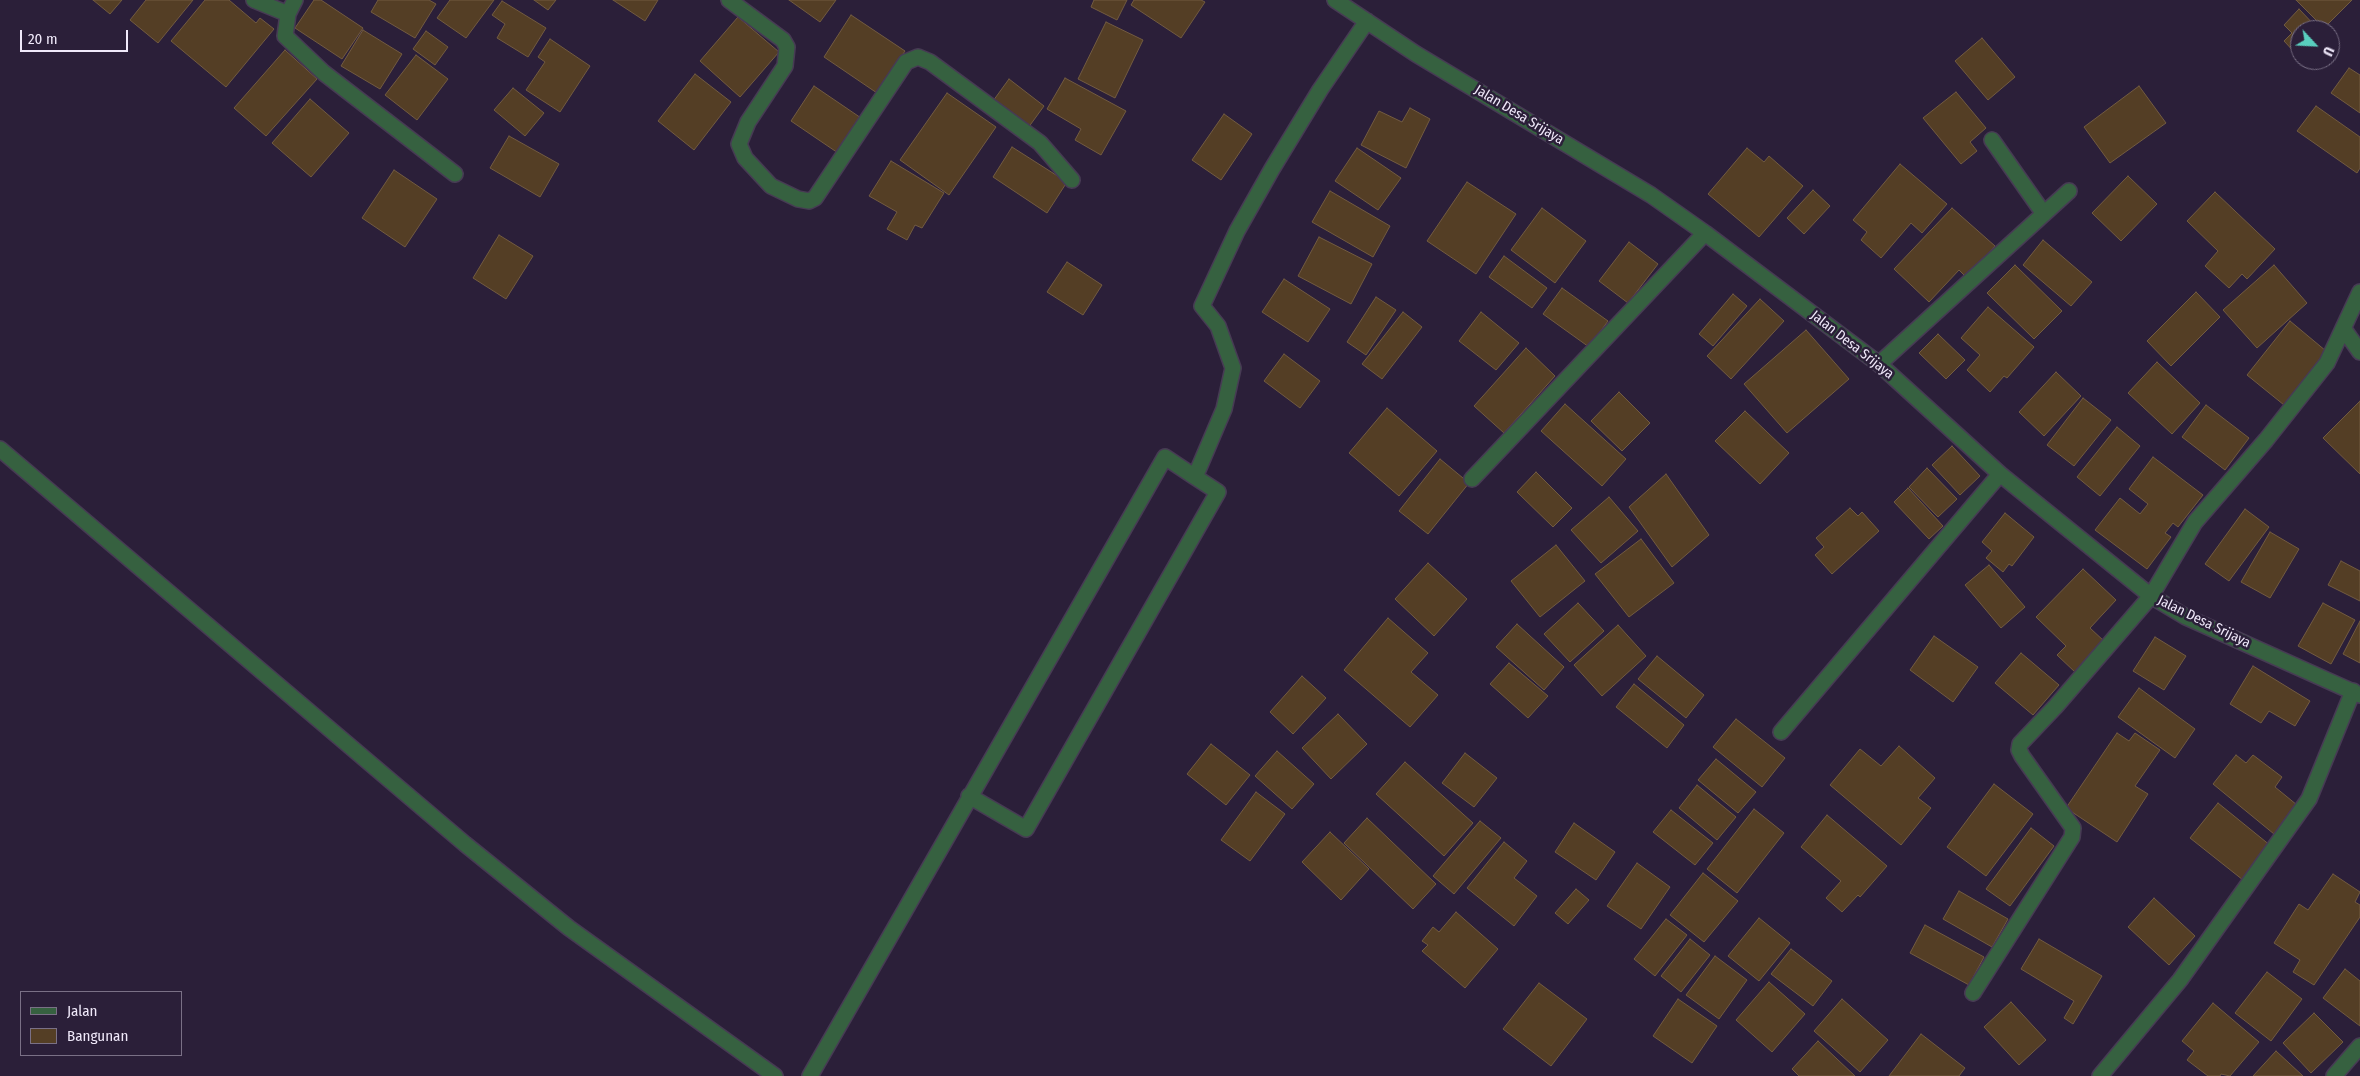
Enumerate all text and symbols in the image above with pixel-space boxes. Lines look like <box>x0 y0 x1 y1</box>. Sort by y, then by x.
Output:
scale bar <box>22 20 130 52</box>
north arrow <box>2290 20 2340 70</box>
text: 20 m <box>28 30 58 48</box>
text: U <box>2319 44 2338 58</box>
street label: Jalan Desa Srijaya <box>1471 82 1567 148</box>
street label: Jalan Desa Srijaya <box>1807 307 1897 383</box>
street label: Jalan Desa Srijaya <box>2155 592 2253 652</box>
legend <box>20 991 182 1056</box>
text: Jalan <box>67 1002 97 1020</box>
text: Bangunan <box>67 1027 128 1045</box>

